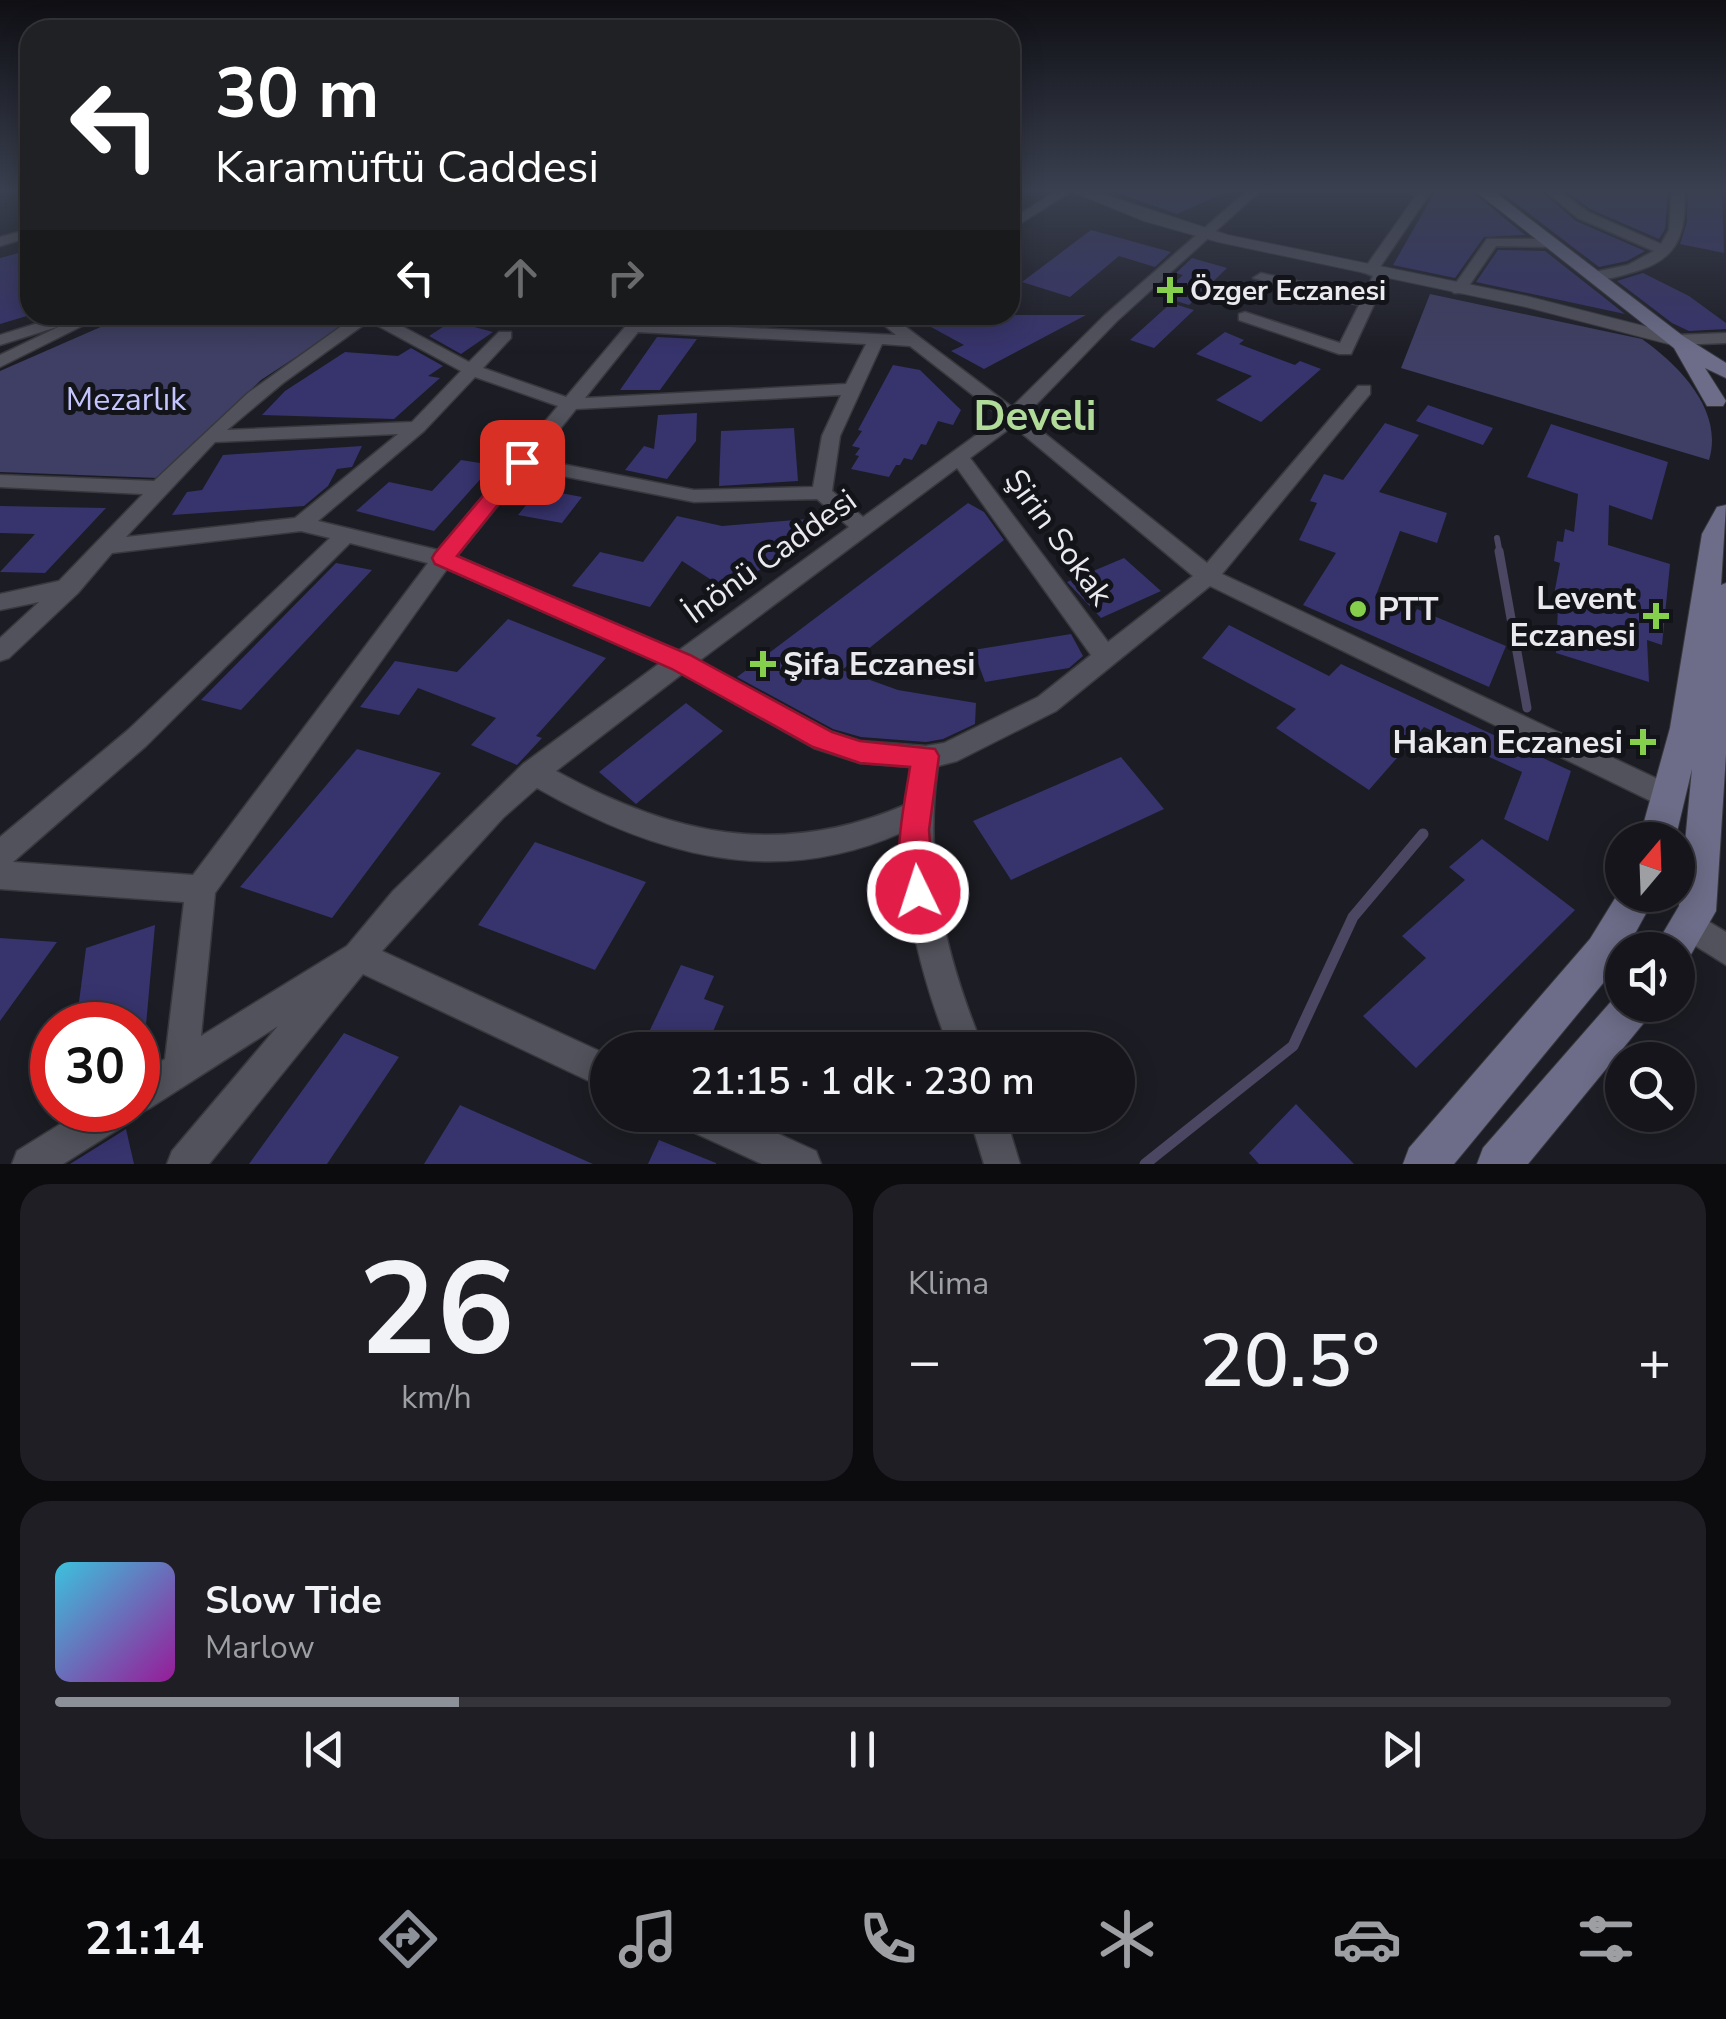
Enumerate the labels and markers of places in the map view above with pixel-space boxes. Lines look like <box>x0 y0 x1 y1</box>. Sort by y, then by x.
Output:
place label: Özger Eczanesi <box>1190 272 1386 310</box>
marker: Özger Eczanesi <box>1159 279 1181 301</box>
pin <box>480 420 565 505</box>
place label: Levent Eczanesi <box>1510 577 1637 657</box>
place label: PTT <box>1378 588 1439 631</box>
marker: PTT <box>1347 598 1369 620</box>
marker: Levent Eczanesi <box>1645 605 1667 627</box>
place label: Şifa Eczanesi <box>783 643 975 686</box>
marker: Şifa Eczanesi <box>752 653 774 675</box>
place label: Hakan Eczanesi <box>1392 721 1623 764</box>
marker: Hakan Eczanesi <box>1632 731 1654 753</box>

